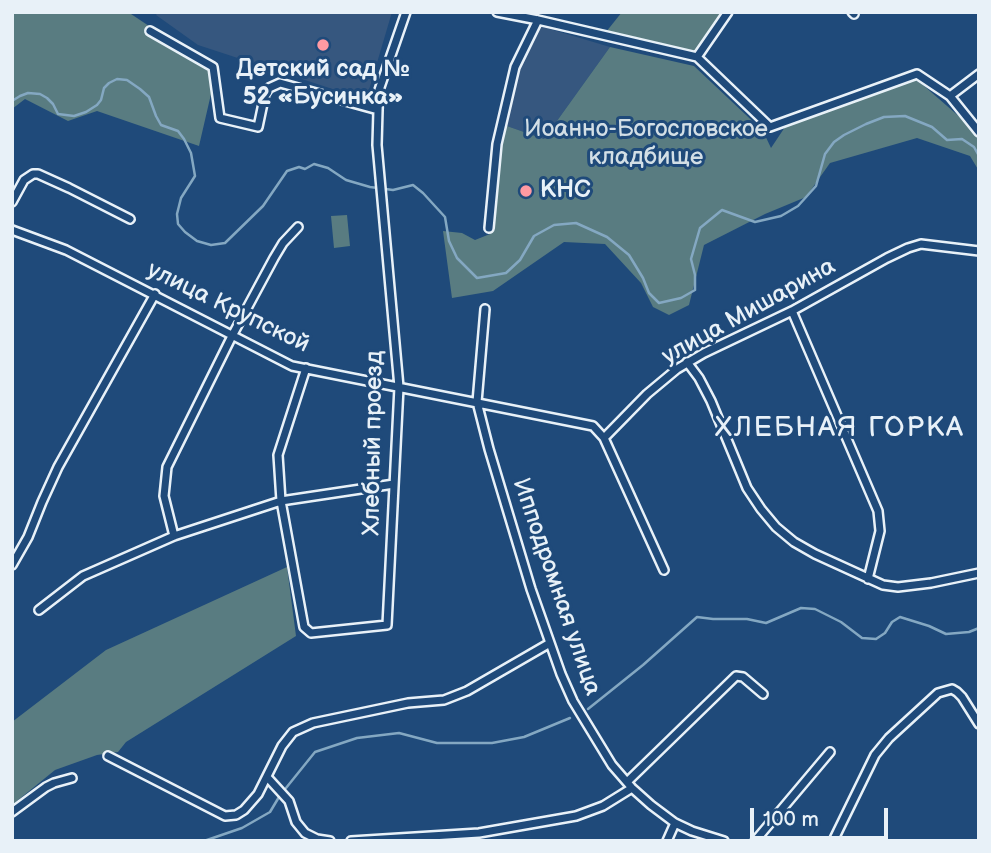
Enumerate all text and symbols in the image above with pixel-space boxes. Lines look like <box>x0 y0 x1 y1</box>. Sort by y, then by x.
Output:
marker: Детский сад № 52 «Бусинка» <box>315 37 331 53</box>
place label: Детский сад № 52 «Бусинка» <box>236 56 410 112</box>
park label: Иоанно-Богословское кладбище <box>524 116 768 172</box>
place label: КНС <box>540 177 591 205</box>
marker: КНС <box>518 183 534 199</box>
street label: улица Мишарина <box>657 252 841 372</box>
street label: улица Крупской <box>142 256 314 360</box>
street label: Хлебный проезд <box>358 350 390 536</box>
district label: ХЛЕБНАЯ ГОРКА <box>717 412 963 446</box>
street label: Ипподромная улица <box>505 475 607 699</box>
scale bar <box>753 794 891 838</box>
text: 100 m <box>763 807 819 832</box>

